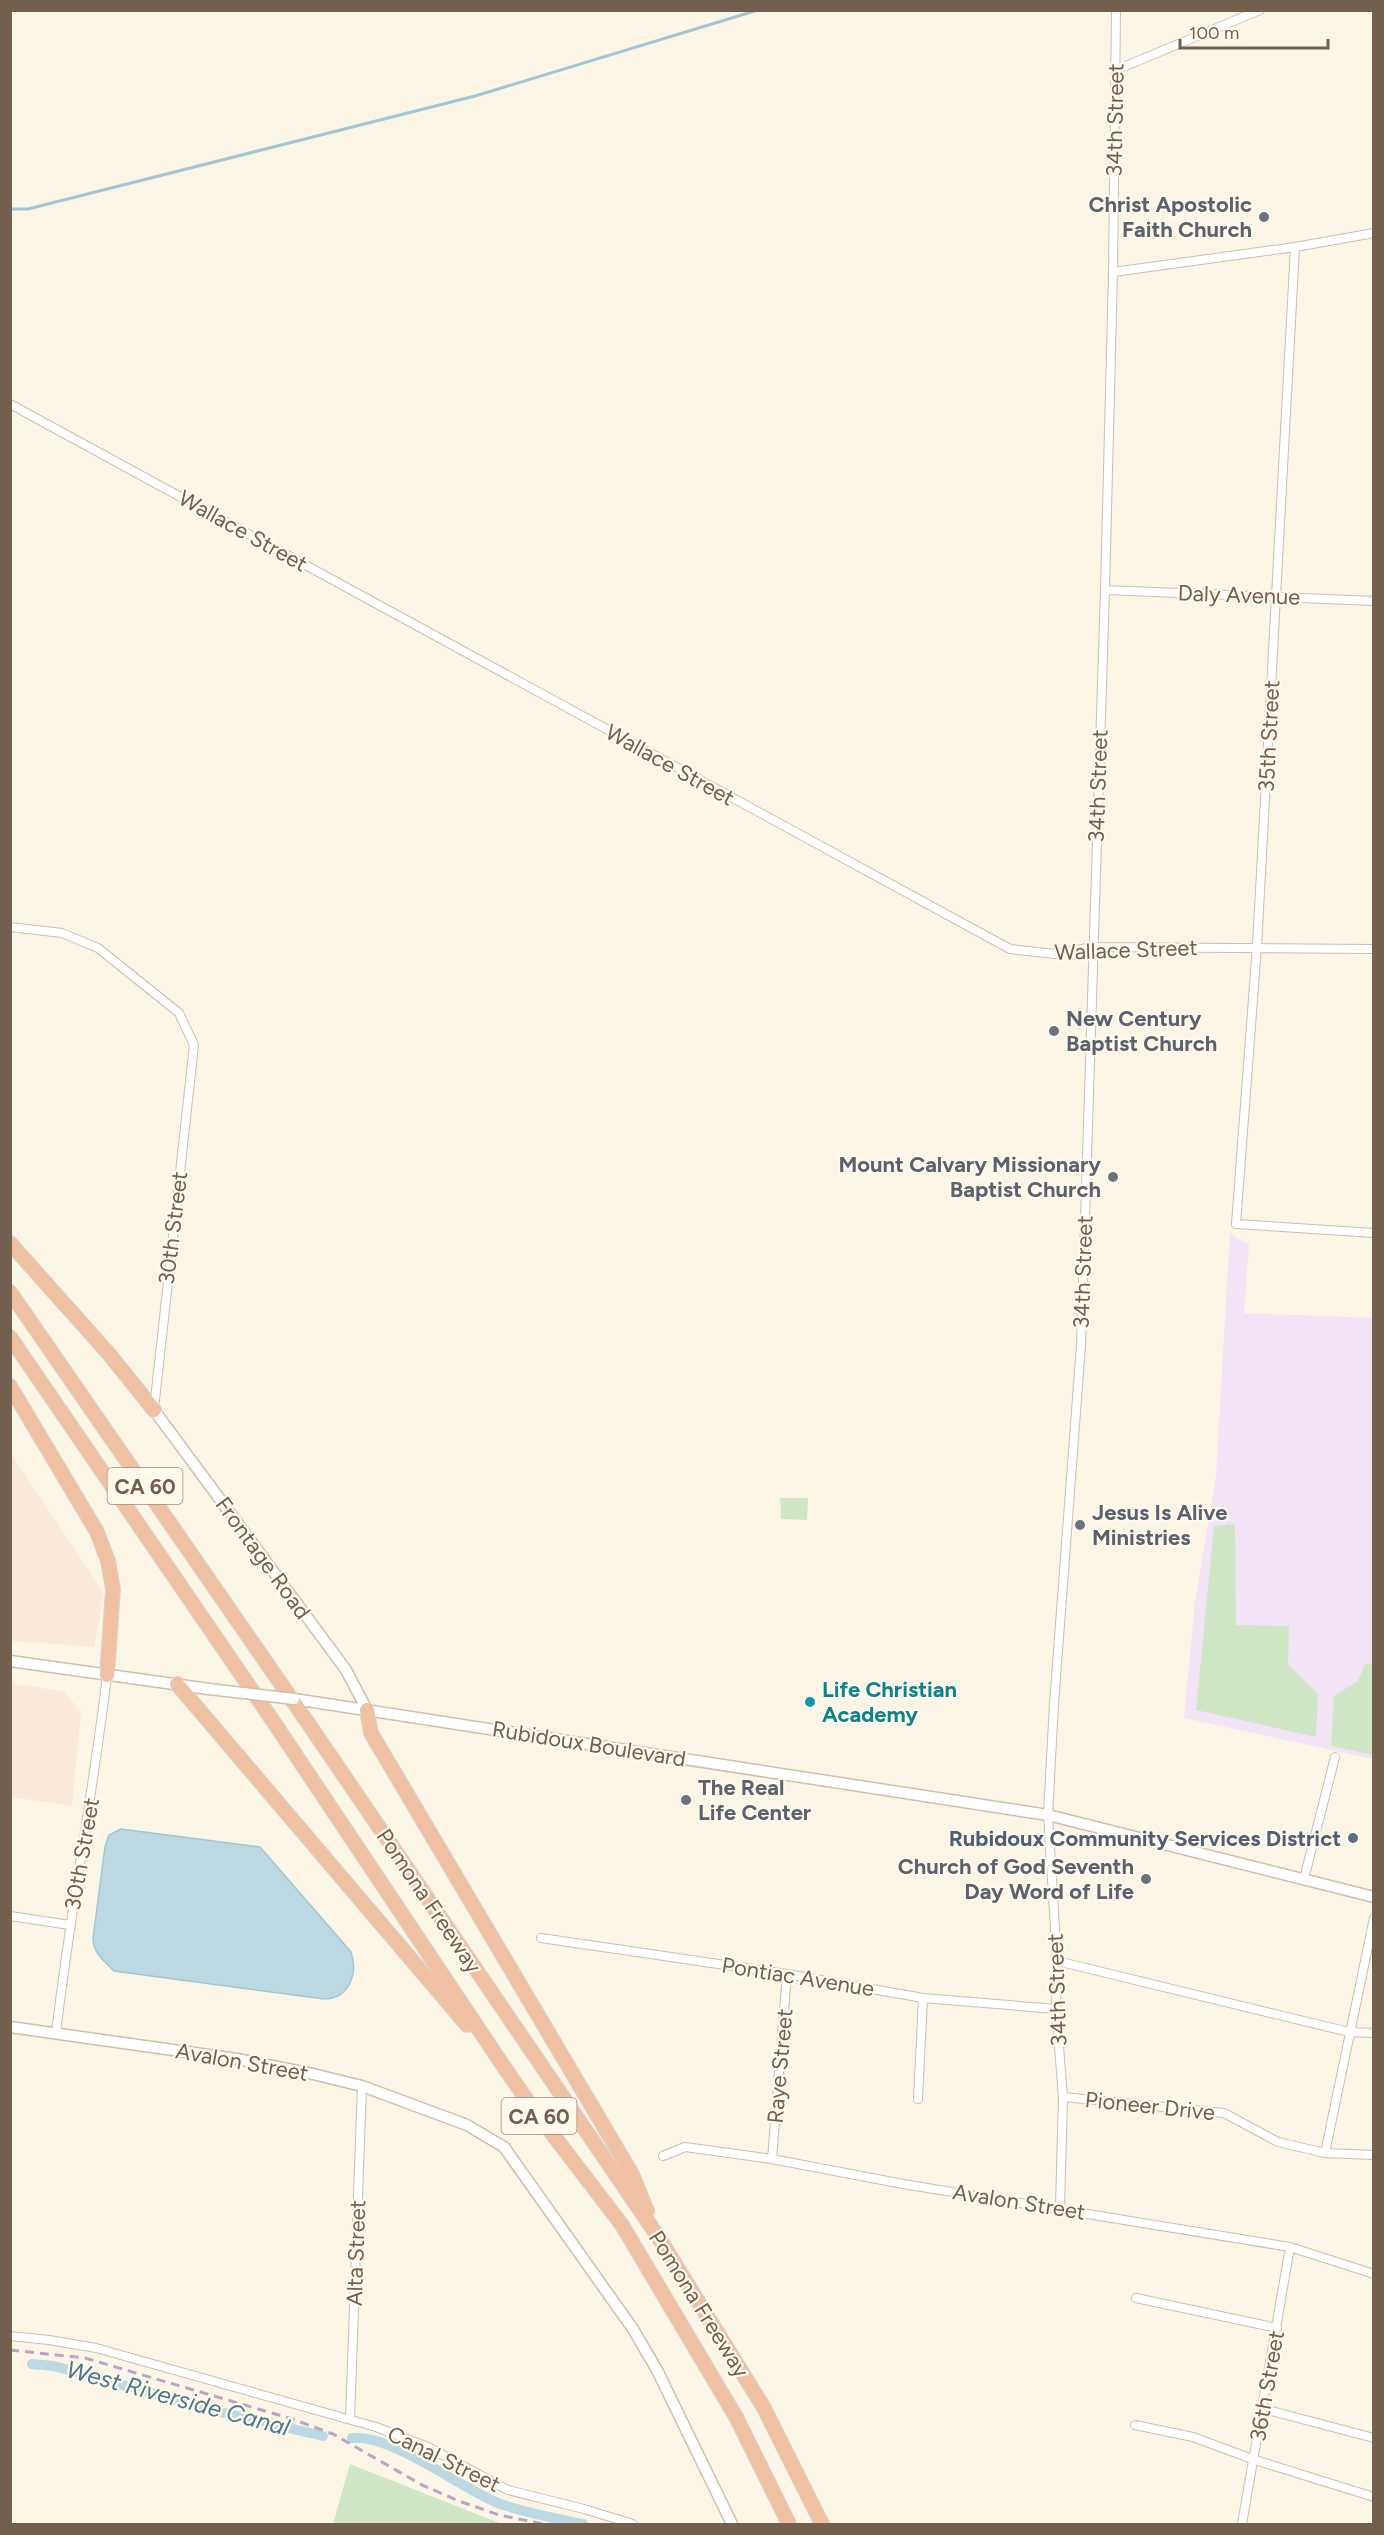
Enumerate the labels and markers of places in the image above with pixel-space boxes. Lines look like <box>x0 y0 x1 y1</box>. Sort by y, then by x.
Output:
place label: Christ Apostolic Faith Church <box>1088 191 1252 243</box>
marker: Christ Apostolic Faith Church <box>1257 210 1271 224</box>
place label: New Century Baptist Church <box>1066 1005 1217 1057</box>
marker: New Century Baptist Church <box>1047 1024 1061 1038</box>
place label: Mount Calvary Missionary Baptist Church <box>838 1151 1101 1203</box>
marker: Mount Calvary Missionary Baptist Church <box>1106 1170 1120 1184</box>
place label: Jesus Is Alive Ministries <box>1092 1499 1227 1551</box>
marker: Jesus Is Alive Ministries <box>1073 1518 1087 1532</box>
place label: Life Christian Academy <box>822 1676 957 1728</box>
marker: Life Christian Academy <box>803 1695 817 1709</box>
place label: The Real Life Center <box>698 1774 812 1826</box>
marker: The Real Life Center <box>679 1793 693 1807</box>
place label: Rubidoux Community Services District <box>949 1825 1341 1852</box>
marker: Rubidoux Community Services District <box>1346 1831 1360 1845</box>
place label: Church of God Seventh Day Word of Life <box>898 1853 1134 1905</box>
marker: Church of God Seventh Day Word of Life <box>1139 1872 1153 1886</box>

